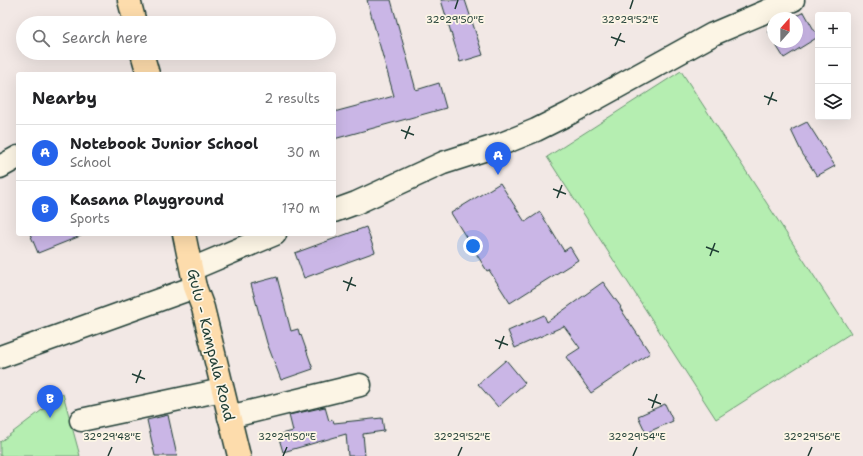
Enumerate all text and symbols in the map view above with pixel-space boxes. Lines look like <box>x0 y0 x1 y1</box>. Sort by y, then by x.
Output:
north arrow <box>767 12 803 48</box>
map controls <box>815 12 851 120</box>
button: + <box>815 12 851 48</box>
text: 32°29'50"E <box>426 13 484 26</box>
text: 32°29'52"E <box>601 13 659 26</box>
search box <box>16 16 336 60</box>
icon: search <box>30 27 52 49</box>
text: Search here <box>62 28 148 48</box>
button: − <box>815 48 851 84</box>
button: layers <box>815 84 851 120</box>
text: Nearby <box>32 87 97 109</box>
text: 2 results <box>264 90 320 107</box>
text: Notebook Junior School <box>70 134 258 154</box>
pin: A <box>485 142 511 175</box>
text: A <box>40 144 50 161</box>
text: 30 m <box>286 144 320 161</box>
text: School <box>70 154 111 171</box>
text: Kasana Playground <box>70 190 224 210</box>
text: B <box>41 200 49 217</box>
text: 170 m <box>282 200 320 217</box>
text: Sports <box>70 210 110 227</box>
your location <box>463 236 483 256</box>
street label: Gulu - Kampala Road <box>182 267 240 424</box>
pin: B <box>37 385 63 418</box>
text: 32°29'48"E <box>83 430 141 443</box>
text: 32°29'50"E <box>258 430 316 443</box>
text: 32°29'52"E <box>433 430 491 443</box>
text: 32°29'54"E <box>608 430 666 443</box>
text: 32°29'56"E <box>783 430 841 443</box>

